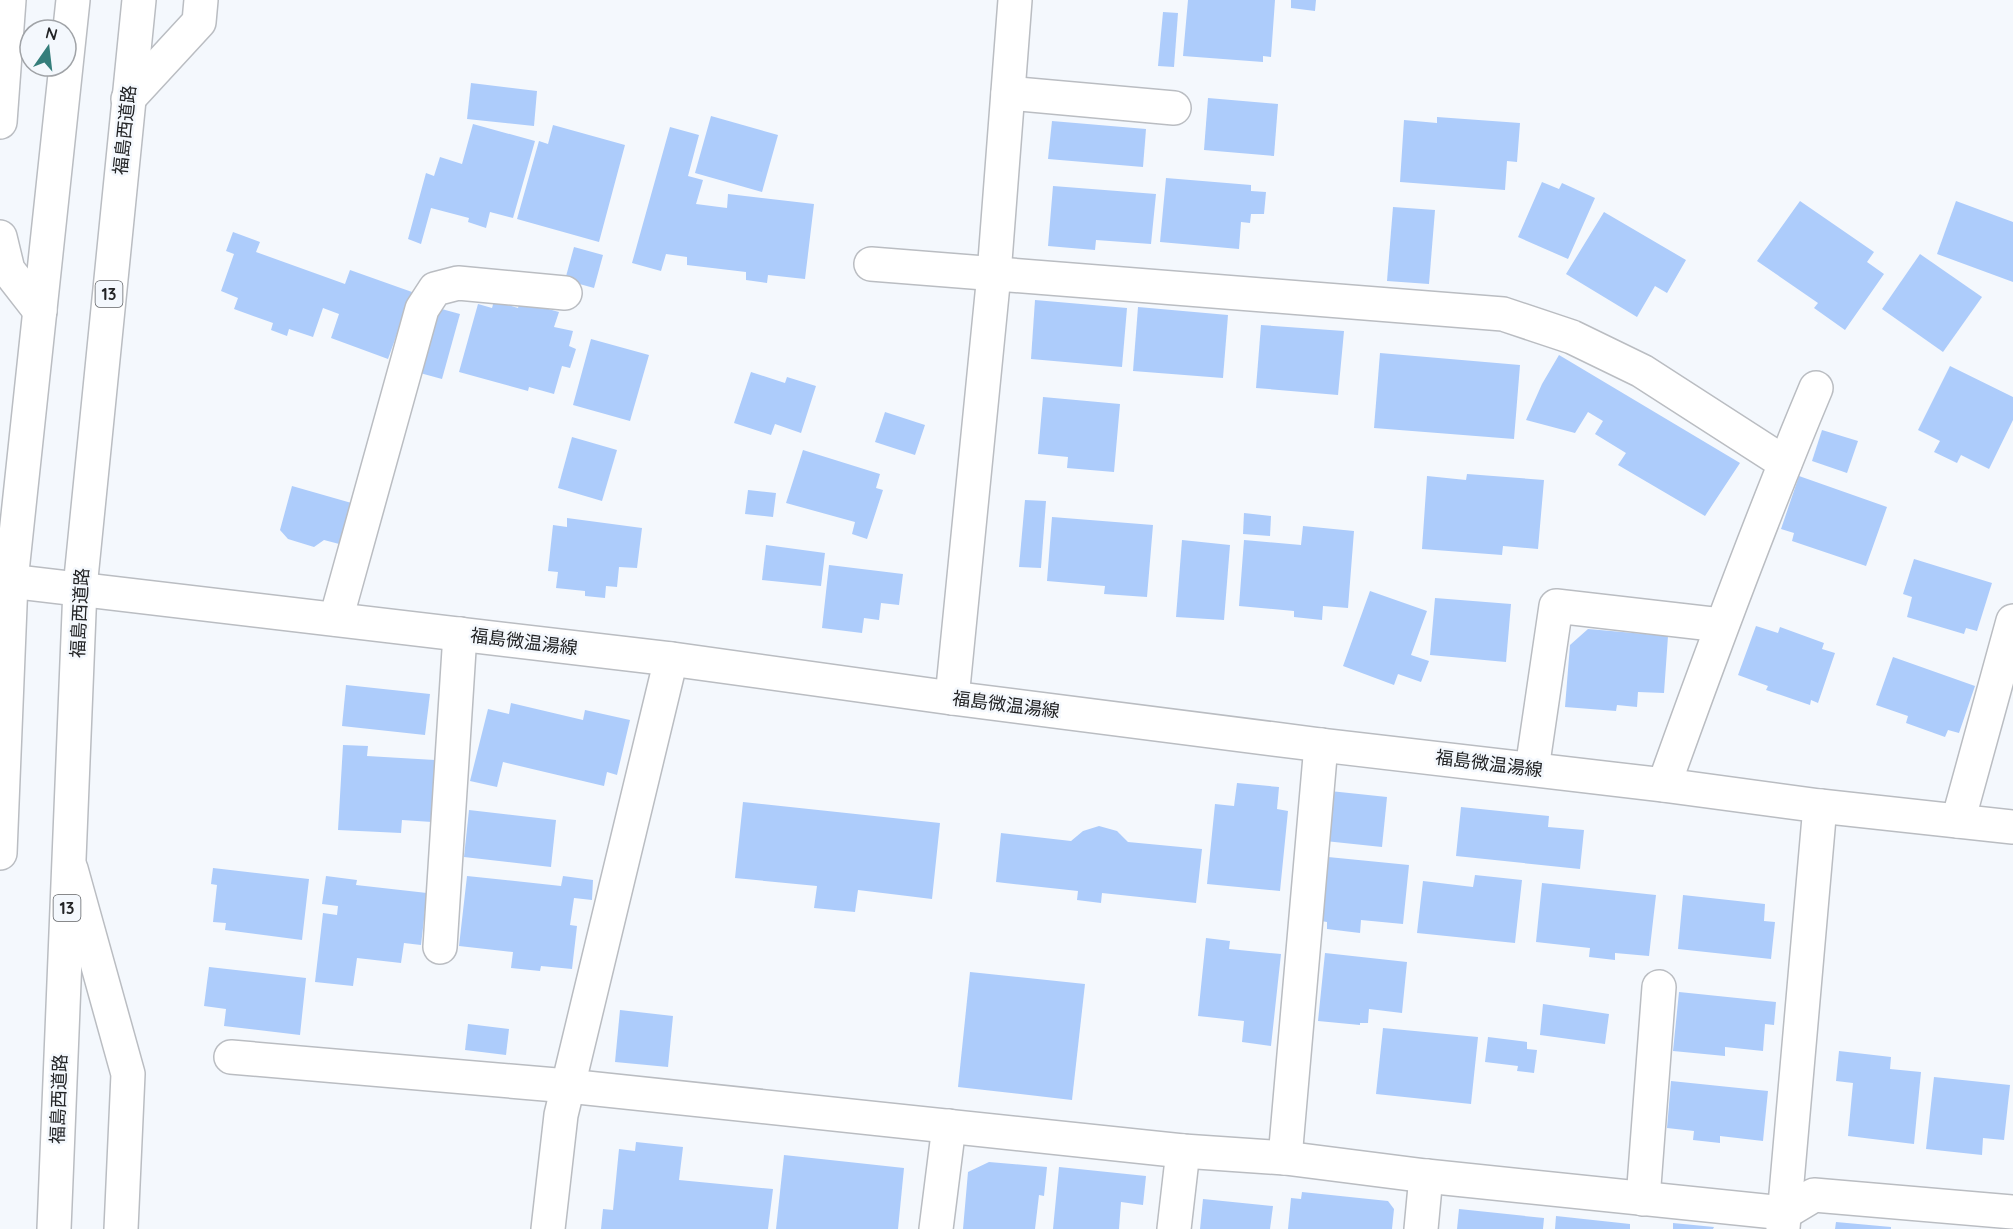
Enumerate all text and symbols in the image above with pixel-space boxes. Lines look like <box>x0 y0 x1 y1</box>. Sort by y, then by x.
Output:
north arrow <box>18 18 78 78</box>
text: N <box>44 22 60 45</box>
street label: 福島西道路 <box>108 84 141 176</box>
road number: 13 <box>96 281 122 307</box>
street label: 福島西道路 <box>66 567 93 659</box>
street label: 福島微温湯線 <box>469 624 579 659</box>
street label: 福島微温湯線 <box>951 687 1061 722</box>
street label: 福島微温湯線 <box>1434 746 1544 781</box>
road number: 13 <box>54 895 80 921</box>
street label: 福島西道路 <box>45 1054 72 1144</box>

